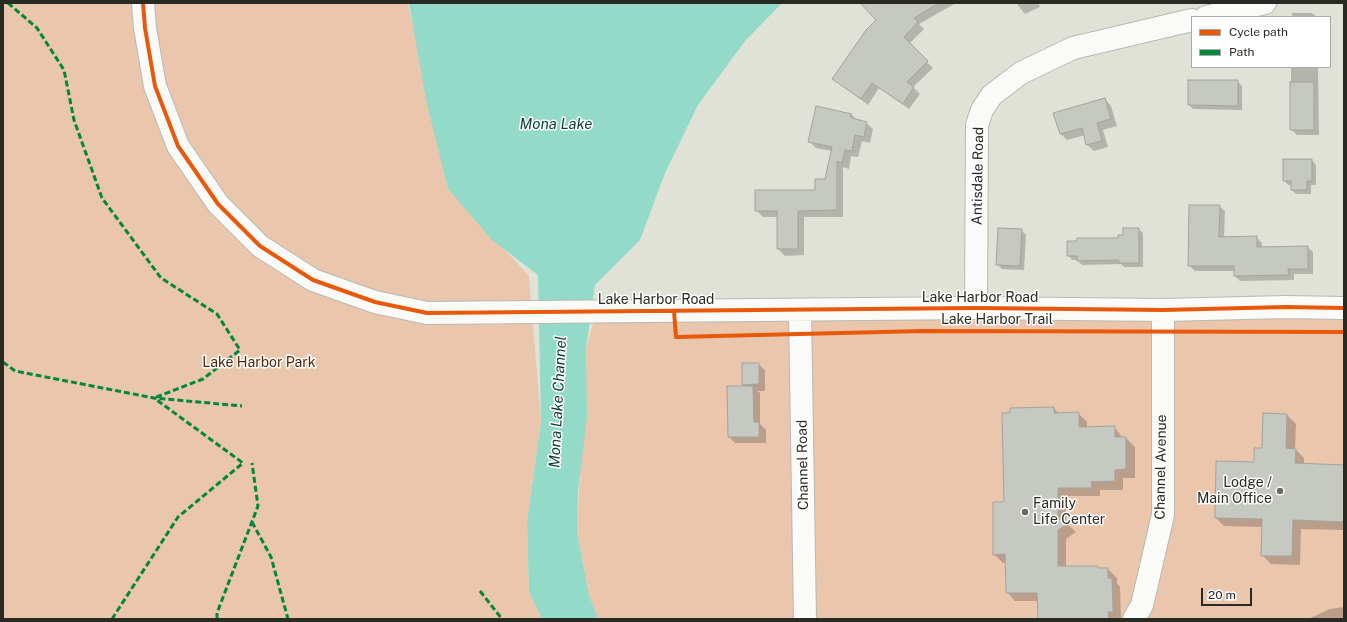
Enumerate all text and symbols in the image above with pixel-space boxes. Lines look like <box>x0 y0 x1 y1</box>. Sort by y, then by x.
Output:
legend <box>1191 16 1331 68</box>
text: Cycle path <box>1229 25 1288 39</box>
text: Path <box>1229 45 1255 59</box>
water label: Mona Lake <box>520 115 592 133</box>
street label: Antisdale Road <box>969 127 987 225</box>
street label: Lake Harbor Road <box>922 290 1038 306</box>
street label: Lake Harbor Road <box>598 292 714 308</box>
street label: Lake Harbor Trail <box>941 312 1053 328</box>
water label: Mona Lake Channel <box>546 336 570 468</box>
park label: Lake Harbor Park <box>202 355 316 371</box>
street label: Channel Avenue <box>1152 414 1170 520</box>
street label: Channel Road <box>794 420 812 510</box>
place label: Lodge / Main Office <box>1197 475 1272 508</box>
marker: Lodge / Main Office <box>1275 486 1285 496</box>
place label: Family Life Center <box>1033 496 1105 528</box>
marker: Family Life Center <box>1020 507 1030 517</box>
scale bar <box>1203 580 1254 606</box>
text: 20 m <box>1208 588 1236 602</box>

